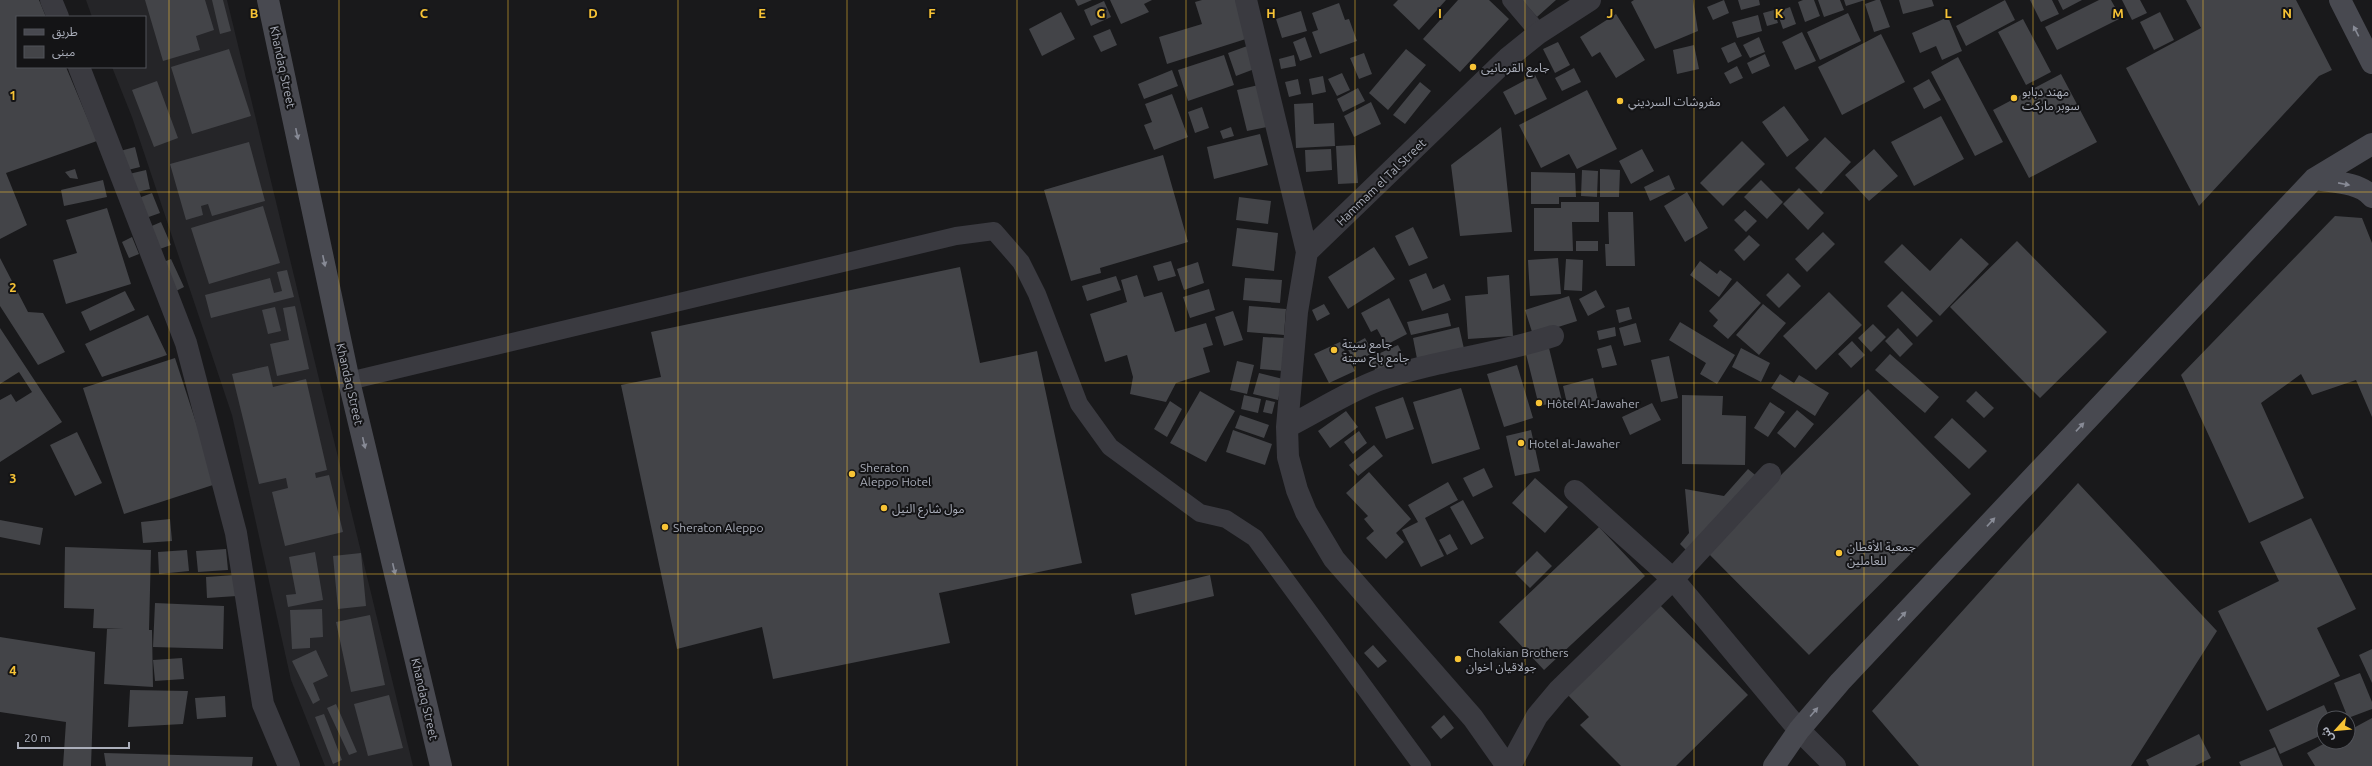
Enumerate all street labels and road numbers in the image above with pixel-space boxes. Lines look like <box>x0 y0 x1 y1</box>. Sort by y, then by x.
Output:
street label: Khandaq Street <box>268 25 298 110</box>
street label: Hammam el Tal Street <box>1334 136 1428 228</box>
street label: Khandaq Street <box>334 342 366 426</box>
street label: Khandaq Street <box>409 657 441 741</box>

